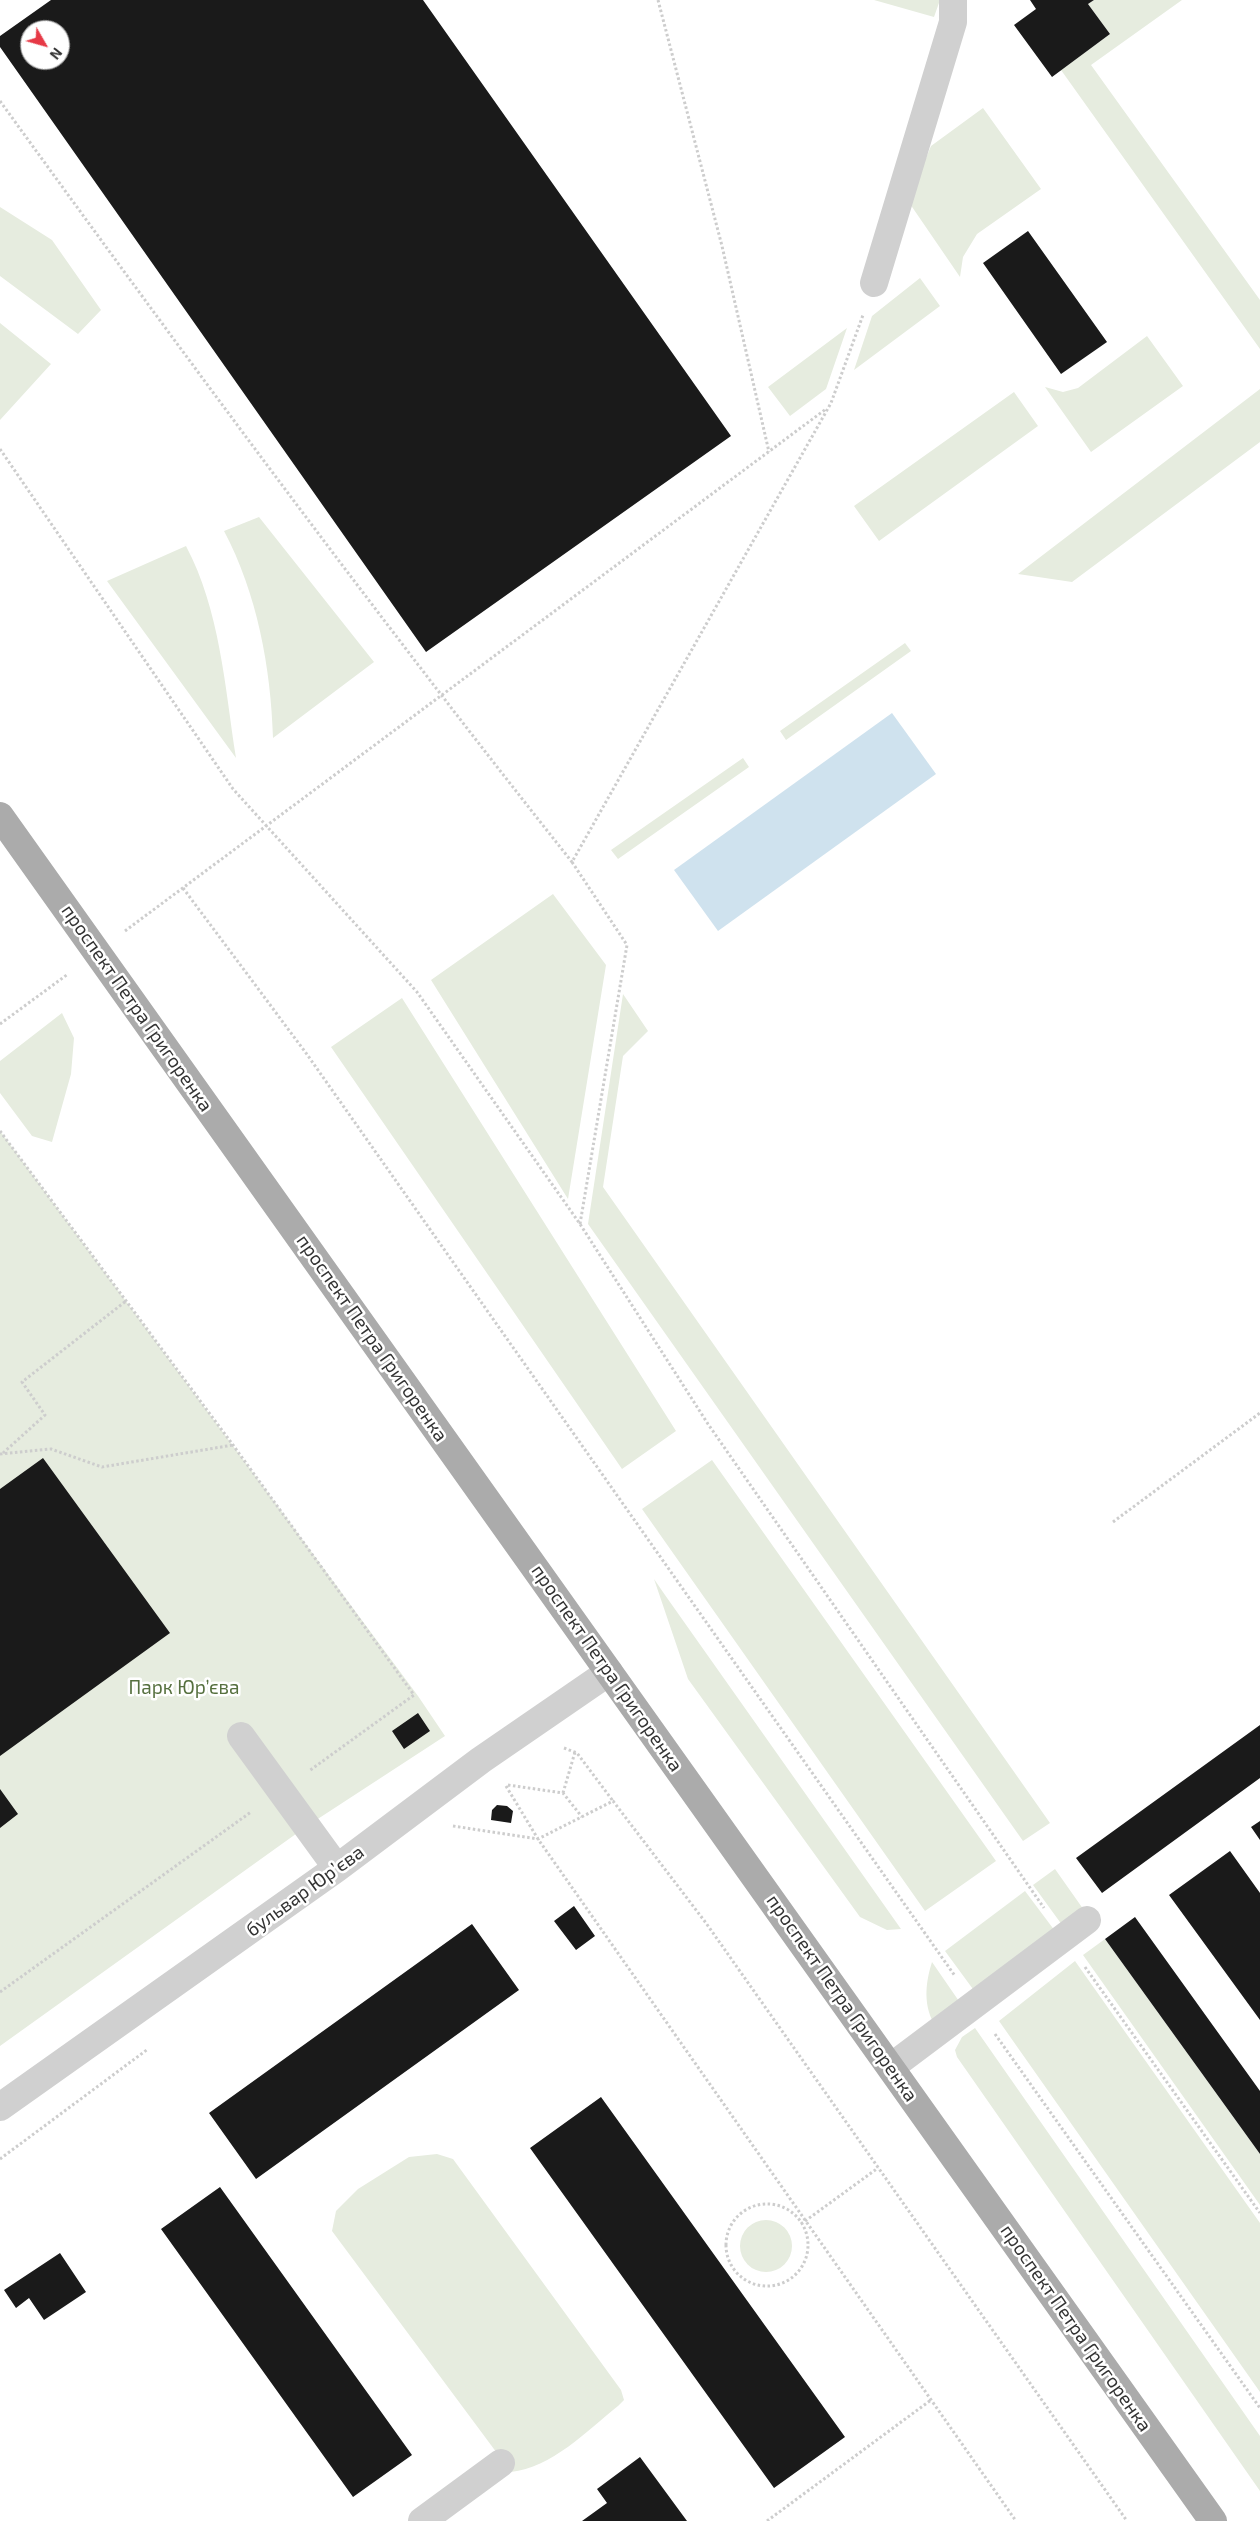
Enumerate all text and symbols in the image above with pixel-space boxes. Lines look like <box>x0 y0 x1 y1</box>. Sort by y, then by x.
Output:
north arrow <box>20 20 70 70</box>
text: N <box>47 45 66 63</box>
street label: проспект Петра Григоренка <box>57 900 217 1116</box>
street label: проспект Петра Григоренка <box>292 1230 452 1446</box>
street label: проспект Петра Григоренка <box>527 1560 687 1776</box>
park label: Парк Юр’єва <box>128 1677 240 1699</box>
street label: бульвар Юрʼєва <box>241 1841 369 1941</box>
street label: проспект Петра Григоренка <box>762 1890 922 2106</box>
street label: проспект Петра Григоренка <box>996 2220 1156 2436</box>

